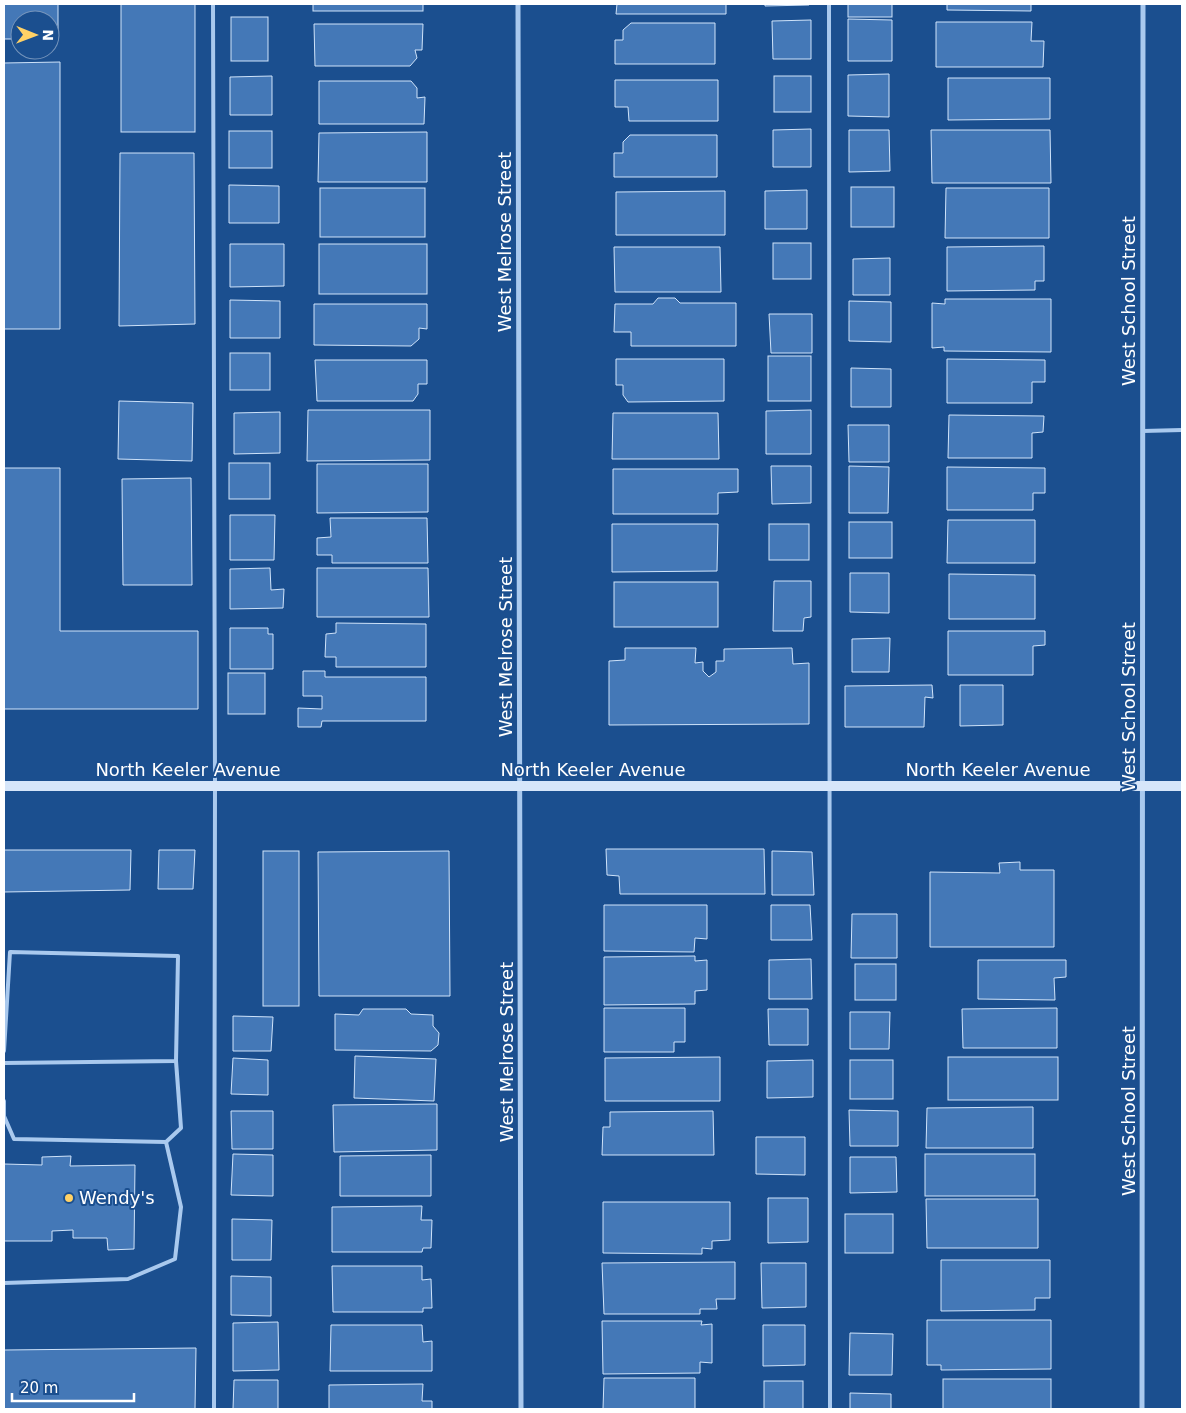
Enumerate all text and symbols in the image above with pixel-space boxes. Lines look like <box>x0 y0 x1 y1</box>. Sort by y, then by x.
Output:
north arrow <box>10 10 60 60</box>
text: N <box>40 29 56 41</box>
street label: West Melrose Street <box>494 152 515 332</box>
street label: West School Street <box>1118 216 1139 386</box>
street label: West Melrose Street <box>495 557 516 737</box>
street label: West School Street <box>1118 622 1139 792</box>
street label: North Keeler Avenue <box>95 759 281 780</box>
street label: North Keeler Avenue <box>500 759 686 780</box>
street label: North Keeler Avenue <box>905 759 1091 780</box>
street label: West Melrose Street <box>496 962 517 1142</box>
street label: West School Street <box>1118 1026 1139 1196</box>
place label: Wendy's <box>79 1187 155 1208</box>
marker: Wendy's <box>63 1192 75 1204</box>
scale bar <box>12 1370 135 1402</box>
text: 20 m <box>20 1379 58 1397</box>

